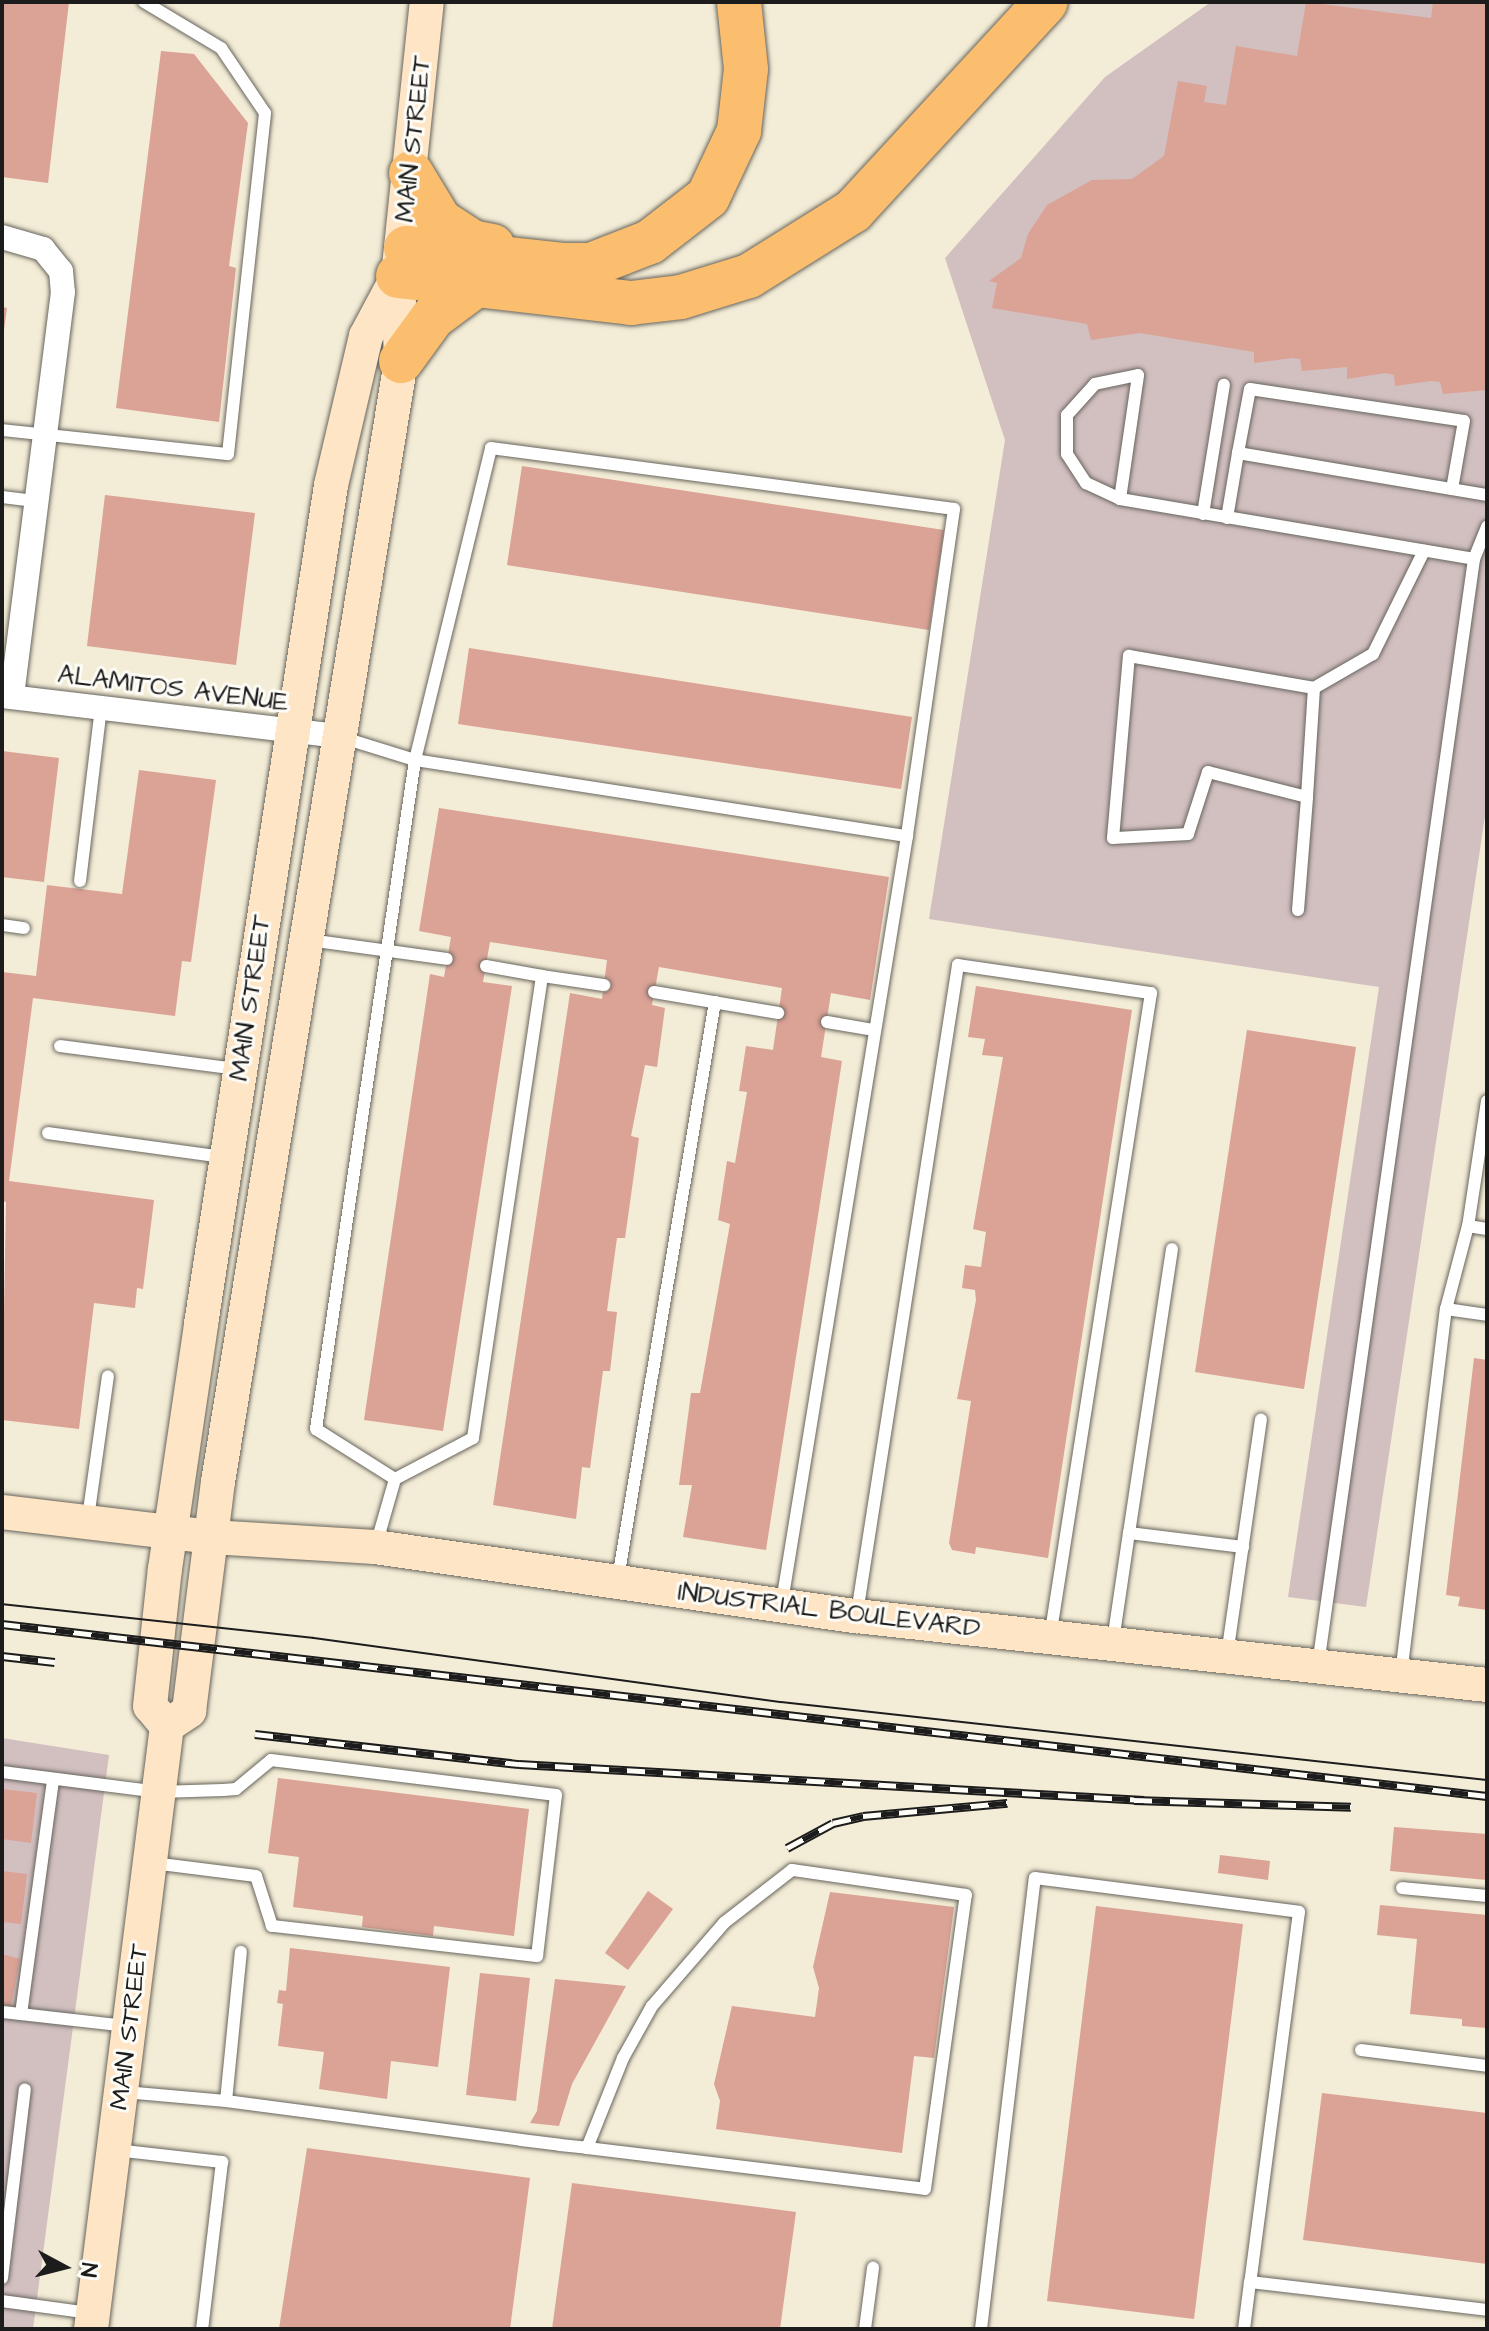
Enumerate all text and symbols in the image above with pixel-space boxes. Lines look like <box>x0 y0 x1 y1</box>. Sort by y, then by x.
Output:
street label: MAIN STREET <box>390 54 438 224</box>
street label: ALAMITOS AVENUE <box>56 659 290 719</box>
street label: MAIN STREET <box>224 913 278 1083</box>
street label: INDUSTRIAL BOULEVARD <box>676 1577 982 1645</box>
street label: MAIN STREET <box>104 1942 156 2112</box>
north arrow <box>24 2227 104 2307</box>
text: N <box>72 2261 105 2279</box>

